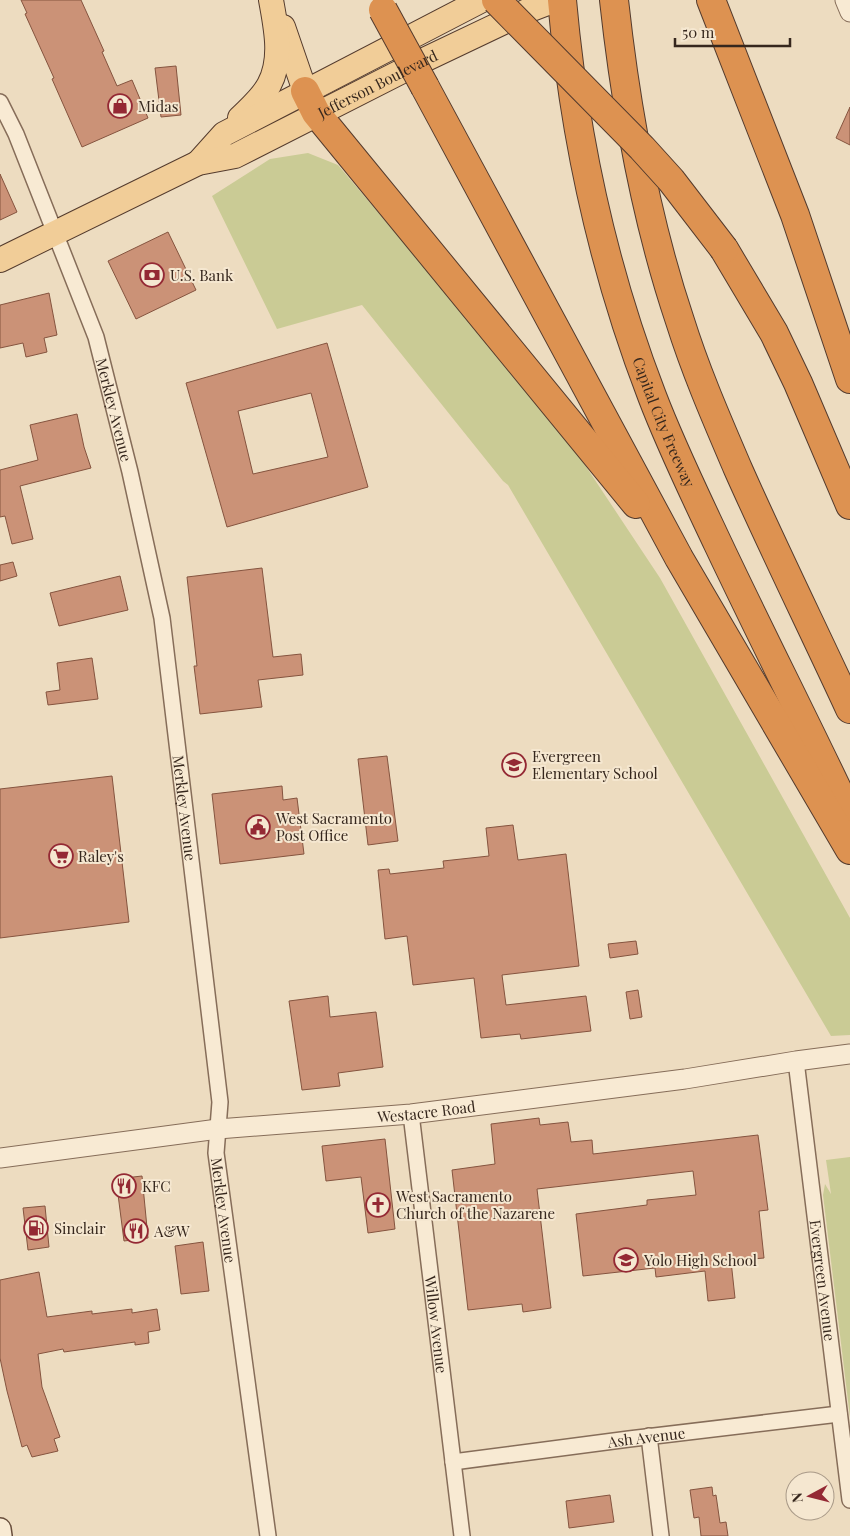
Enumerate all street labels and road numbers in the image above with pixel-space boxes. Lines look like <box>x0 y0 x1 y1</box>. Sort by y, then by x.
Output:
street label: Jefferson Boulevard <box>313 45 441 123</box>
street label: Capital City Freeway <box>628 354 700 491</box>
street label: Merkley Avenue <box>92 356 137 464</box>
street label: Merkley Avenue <box>169 754 201 862</box>
street label: Westacre Road <box>375 1096 477 1127</box>
street label: Merkley Avenue <box>207 1156 241 1264</box>
street label: Evergreen Avenue <box>806 1219 840 1342</box>
street label: Willow Avenue <box>421 1274 452 1374</box>
street label: Ash Avenue <box>606 1422 686 1452</box>

